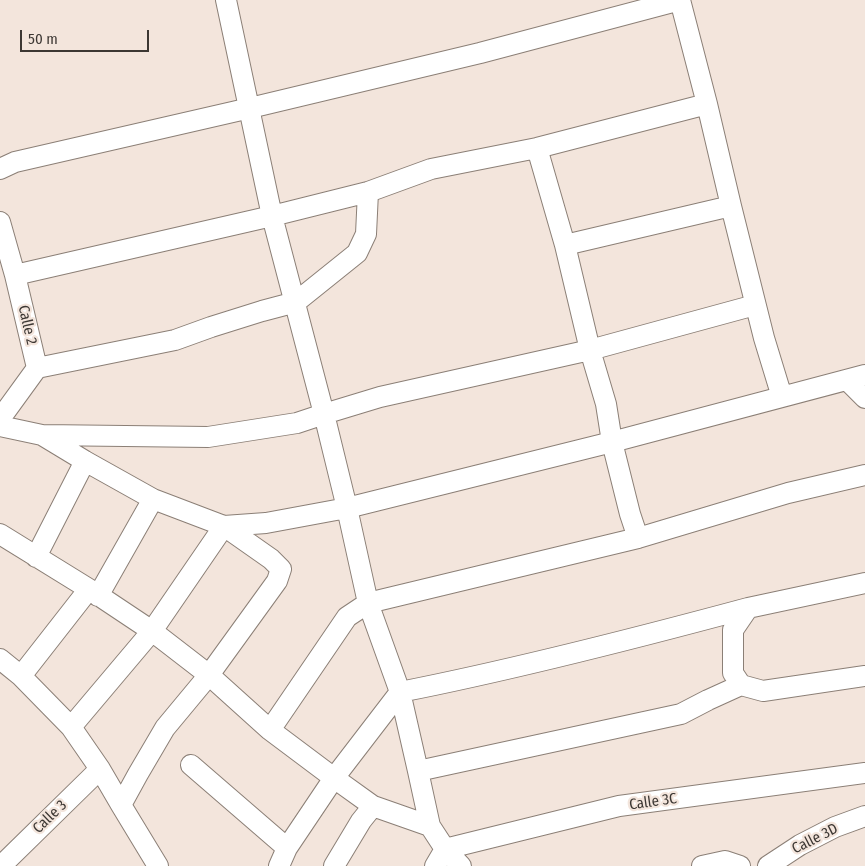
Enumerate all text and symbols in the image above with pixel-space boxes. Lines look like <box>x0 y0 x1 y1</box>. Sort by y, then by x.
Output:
scale bar <box>22 20 151 52</box>
text: 50 m <box>28 30 58 48</box>
street label: Calle 2 <box>14 303 40 347</box>
street label: Calle 3C <box>628 790 678 814</box>
street label: Calle 3 <box>29 797 71 837</box>
street label: Calle 3D <box>789 820 841 858</box>

